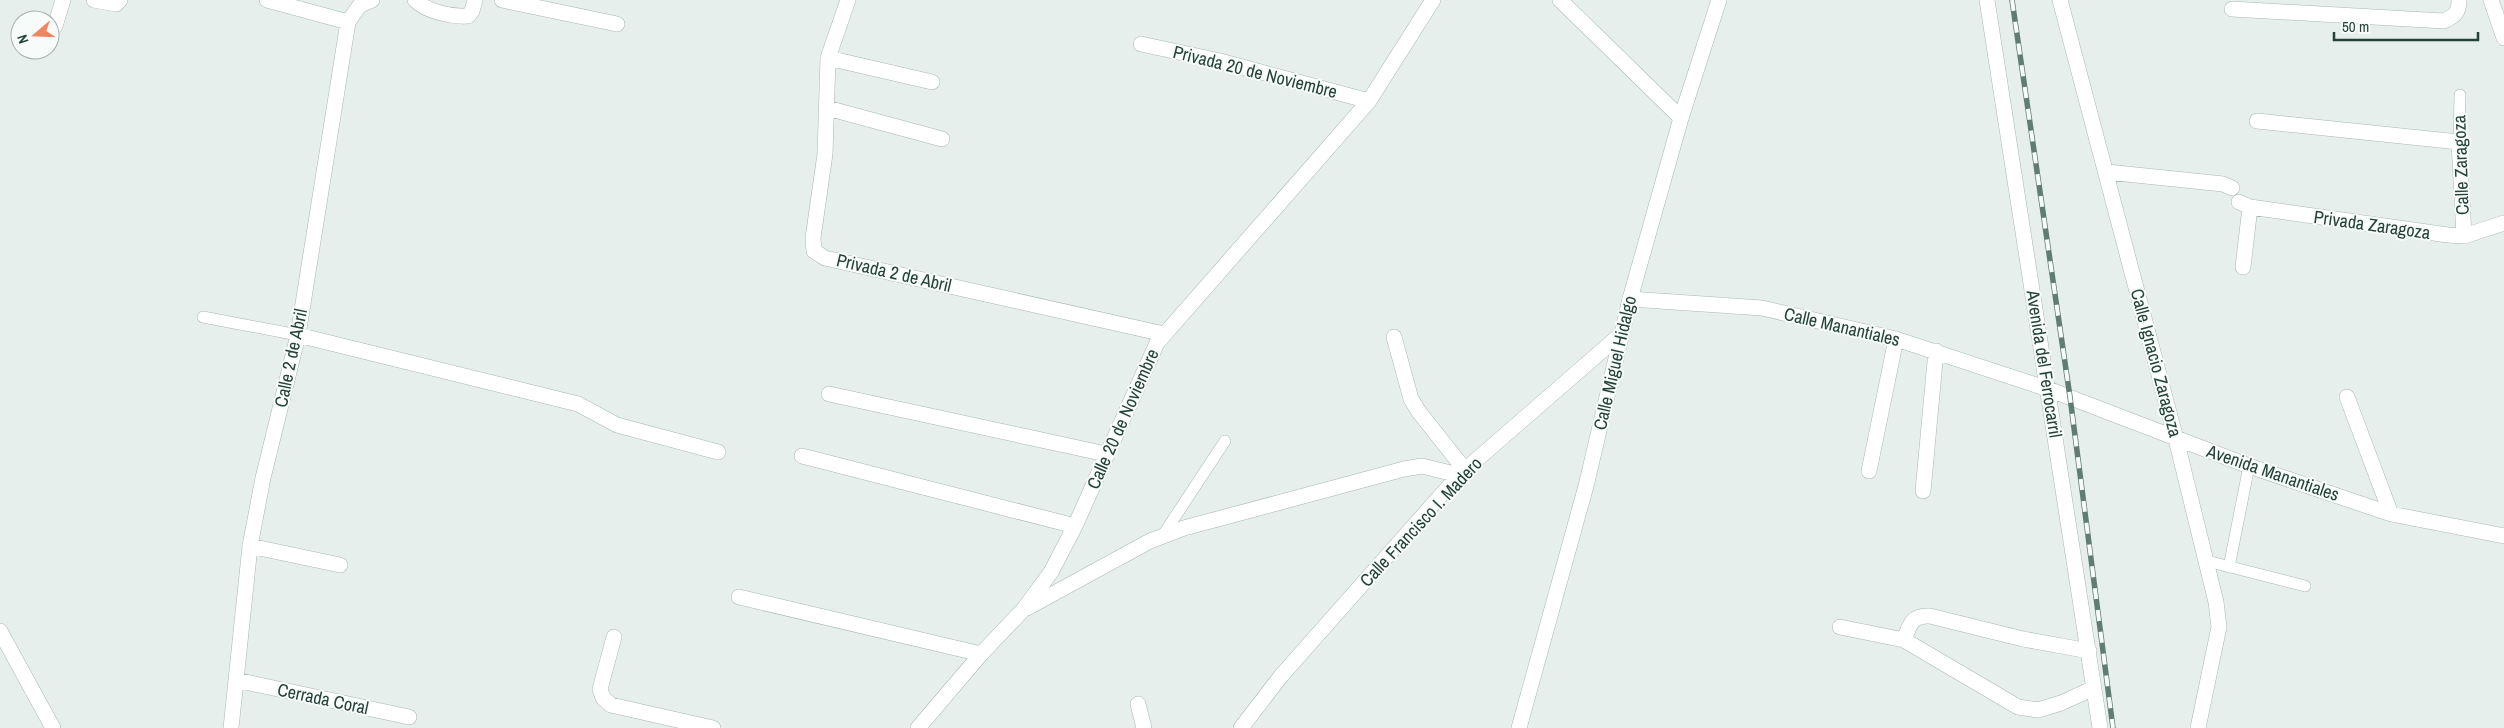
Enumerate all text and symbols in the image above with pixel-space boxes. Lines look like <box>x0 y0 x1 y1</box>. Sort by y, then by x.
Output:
north arrow <box>10 10 60 60</box>
scale bar <box>2334 10 2478 42</box>
text: 50 m <box>2342 16 2369 37</box>
text: N <box>13 32 33 46</box>
street label: Privada 20 de Noviembre <box>1170 39 1340 104</box>
street label: Calle Zaragoza <box>2446 115 2475 215</box>
street label: Privada Zaragoza <box>2312 204 2432 245</box>
street label: Privada 2 de Abril <box>834 247 954 298</box>
street label: Calle Ignacio Zaragoza <box>2125 286 2188 440</box>
street label: Avenida del Ferrocarril <box>2020 287 2069 440</box>
street label: Calle Miguel Hidalgo <box>1587 293 1642 432</box>
street label: Calle Manantiales <box>1782 301 1902 352</box>
street label: Calle 2 de Abril <box>268 306 313 409</box>
street label: Calle 20 de Noviembre <box>1080 345 1165 493</box>
street label: Avenida Manantiales <box>2203 438 2343 507</box>
street label: Calle Francisco I. Madero <box>1354 451 1487 592</box>
street label: Cerrada Coral <box>275 677 371 720</box>

